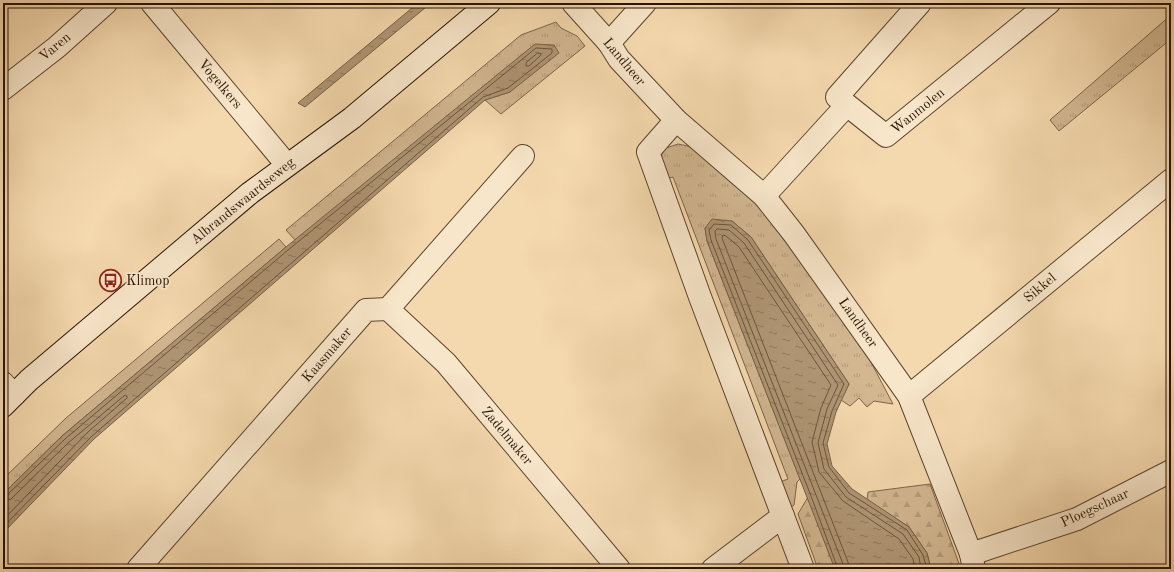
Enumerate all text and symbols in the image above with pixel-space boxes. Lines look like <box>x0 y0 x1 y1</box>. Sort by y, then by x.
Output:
street label: Varen <box>37 30 74 64</box>
street label: Landheer <box>600 36 648 89</box>
street label: Vogelkers <box>195 57 245 111</box>
street label: Wanmolen <box>889 85 948 137</box>
street label: Albrandswaardseweg <box>188 155 298 247</box>
bus stop icon: Klimop <box>97 268 123 294</box>
street label: Sikkel <box>1021 271 1059 305</box>
place label: Klimop <box>126 274 169 288</box>
street label: Landheer <box>836 295 880 351</box>
street label: Kaasmaker <box>299 325 355 385</box>
street label: Zadelmaker <box>479 404 535 468</box>
street label: Ploegschaar <box>1059 486 1132 530</box>

